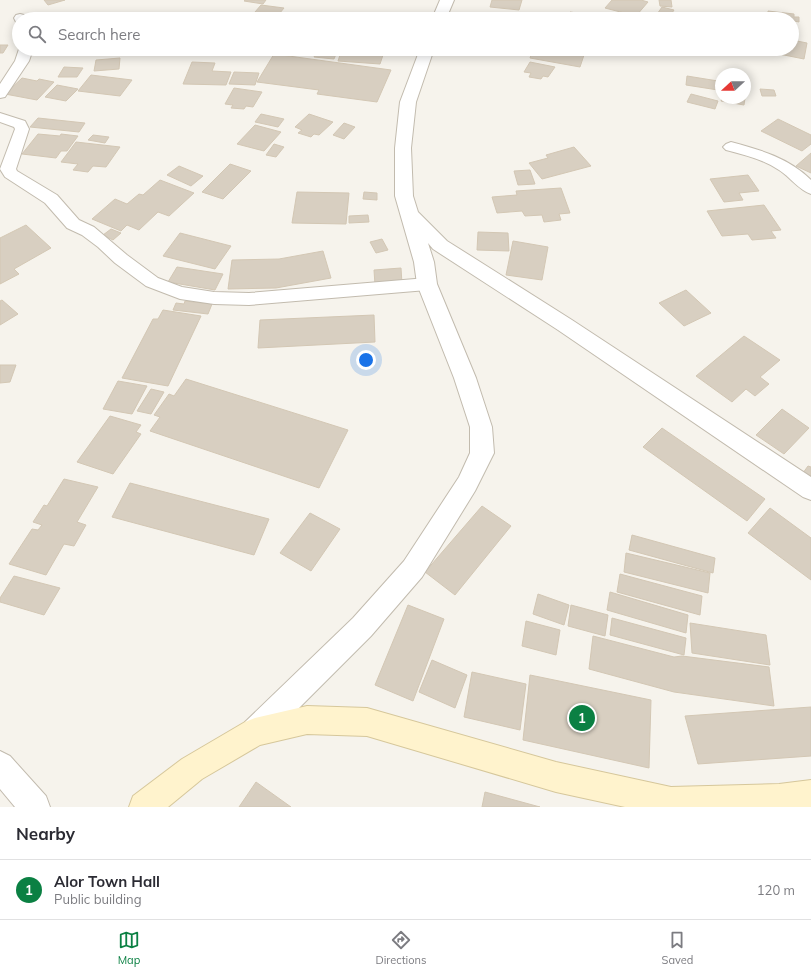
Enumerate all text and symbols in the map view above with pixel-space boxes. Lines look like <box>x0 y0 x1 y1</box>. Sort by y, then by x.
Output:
search box <box>12 12 799 56</box>
icon: search <box>26 23 48 45</box>
text: Search here <box>58 25 140 44</box>
north arrow <box>715 68 751 104</box>
your location <box>356 350 376 370</box>
pin: 1 <box>569 703 595 733</box>
text: Nearby <box>16 823 75 844</box>
text: Alor Town Hall <box>54 872 160 891</box>
text: 1 <box>25 882 33 898</box>
text: 120 m <box>757 882 795 898</box>
text: Public building <box>54 891 142 907</box>
tab: Map <box>118 929 140 967</box>
tab: Directions <box>376 929 426 967</box>
tab: Saved <box>662 929 693 967</box>

